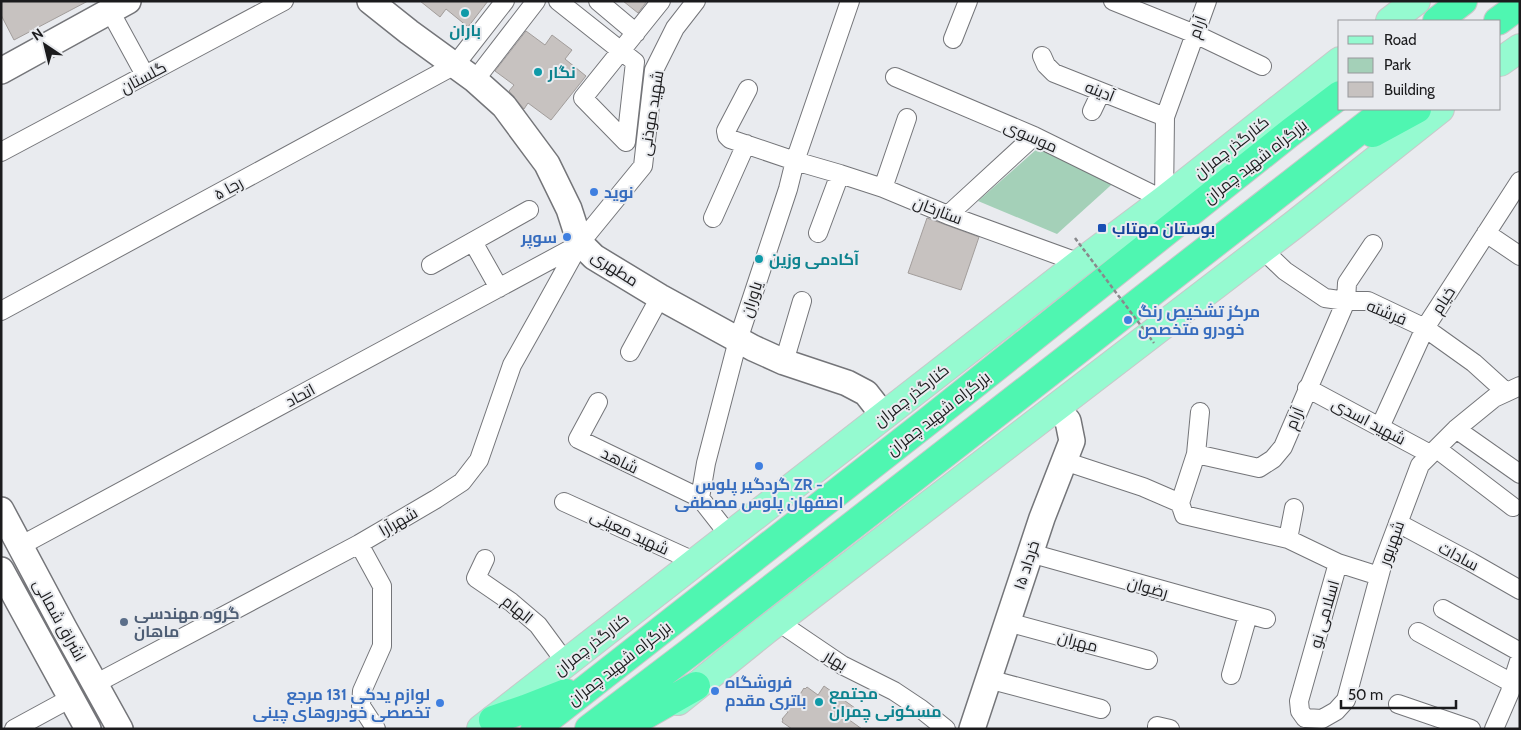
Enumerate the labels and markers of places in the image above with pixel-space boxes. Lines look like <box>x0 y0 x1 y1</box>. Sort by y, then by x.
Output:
marker: باران <box>459 7 471 19</box>
place label: باران <box>449 21 481 40</box>
place label: نگار <box>547 63 576 82</box>
marker: نگار <box>532 66 544 78</box>
place label: نوید <box>604 183 634 202</box>
marker: نوید <box>588 186 600 198</box>
place label: بوستان مهتاب <box>1112 219 1215 238</box>
marker: بوستان مهتاب <box>1096 222 1108 234</box>
place label: سوپر <box>520 228 557 249</box>
marker: سوپر <box>561 231 573 243</box>
place label: آکادمی وزین <box>769 250 859 269</box>
marker: آکادمی وزین <box>753 253 765 265</box>
place label: مرکز تشخیص رنگ خودرو متخصص <box>1138 302 1260 339</box>
marker: مرکز تشخیص رنگ خودرو متخصص <box>1122 314 1134 326</box>
marker: گردگیر پلوس ZR - اصفهان پلوس مصطفی <box>753 460 765 472</box>
place label: گردگیر پلوس ZR - اصفهان پلوس مصطفی <box>675 475 843 514</box>
place label: گروه مهندسی ماهان <box>134 604 240 641</box>
marker: گروه مهندسی ماهان <box>118 616 130 628</box>
place label: فروشگاه باتری مقدم <box>725 673 806 712</box>
place label: مجتمع مسکونی چمران <box>829 684 942 723</box>
place label: لوازم یدکی 131 مرجع تخصصی خودروهای چینی <box>252 685 431 724</box>
marker: فروشگاه باتری مقدم <box>709 685 721 697</box>
marker: مجتمع مسکونی چمران <box>813 696 825 708</box>
marker: لوازم یدکی 131 مرجع تخصصی خودروهای چینی <box>434 697 446 709</box>

